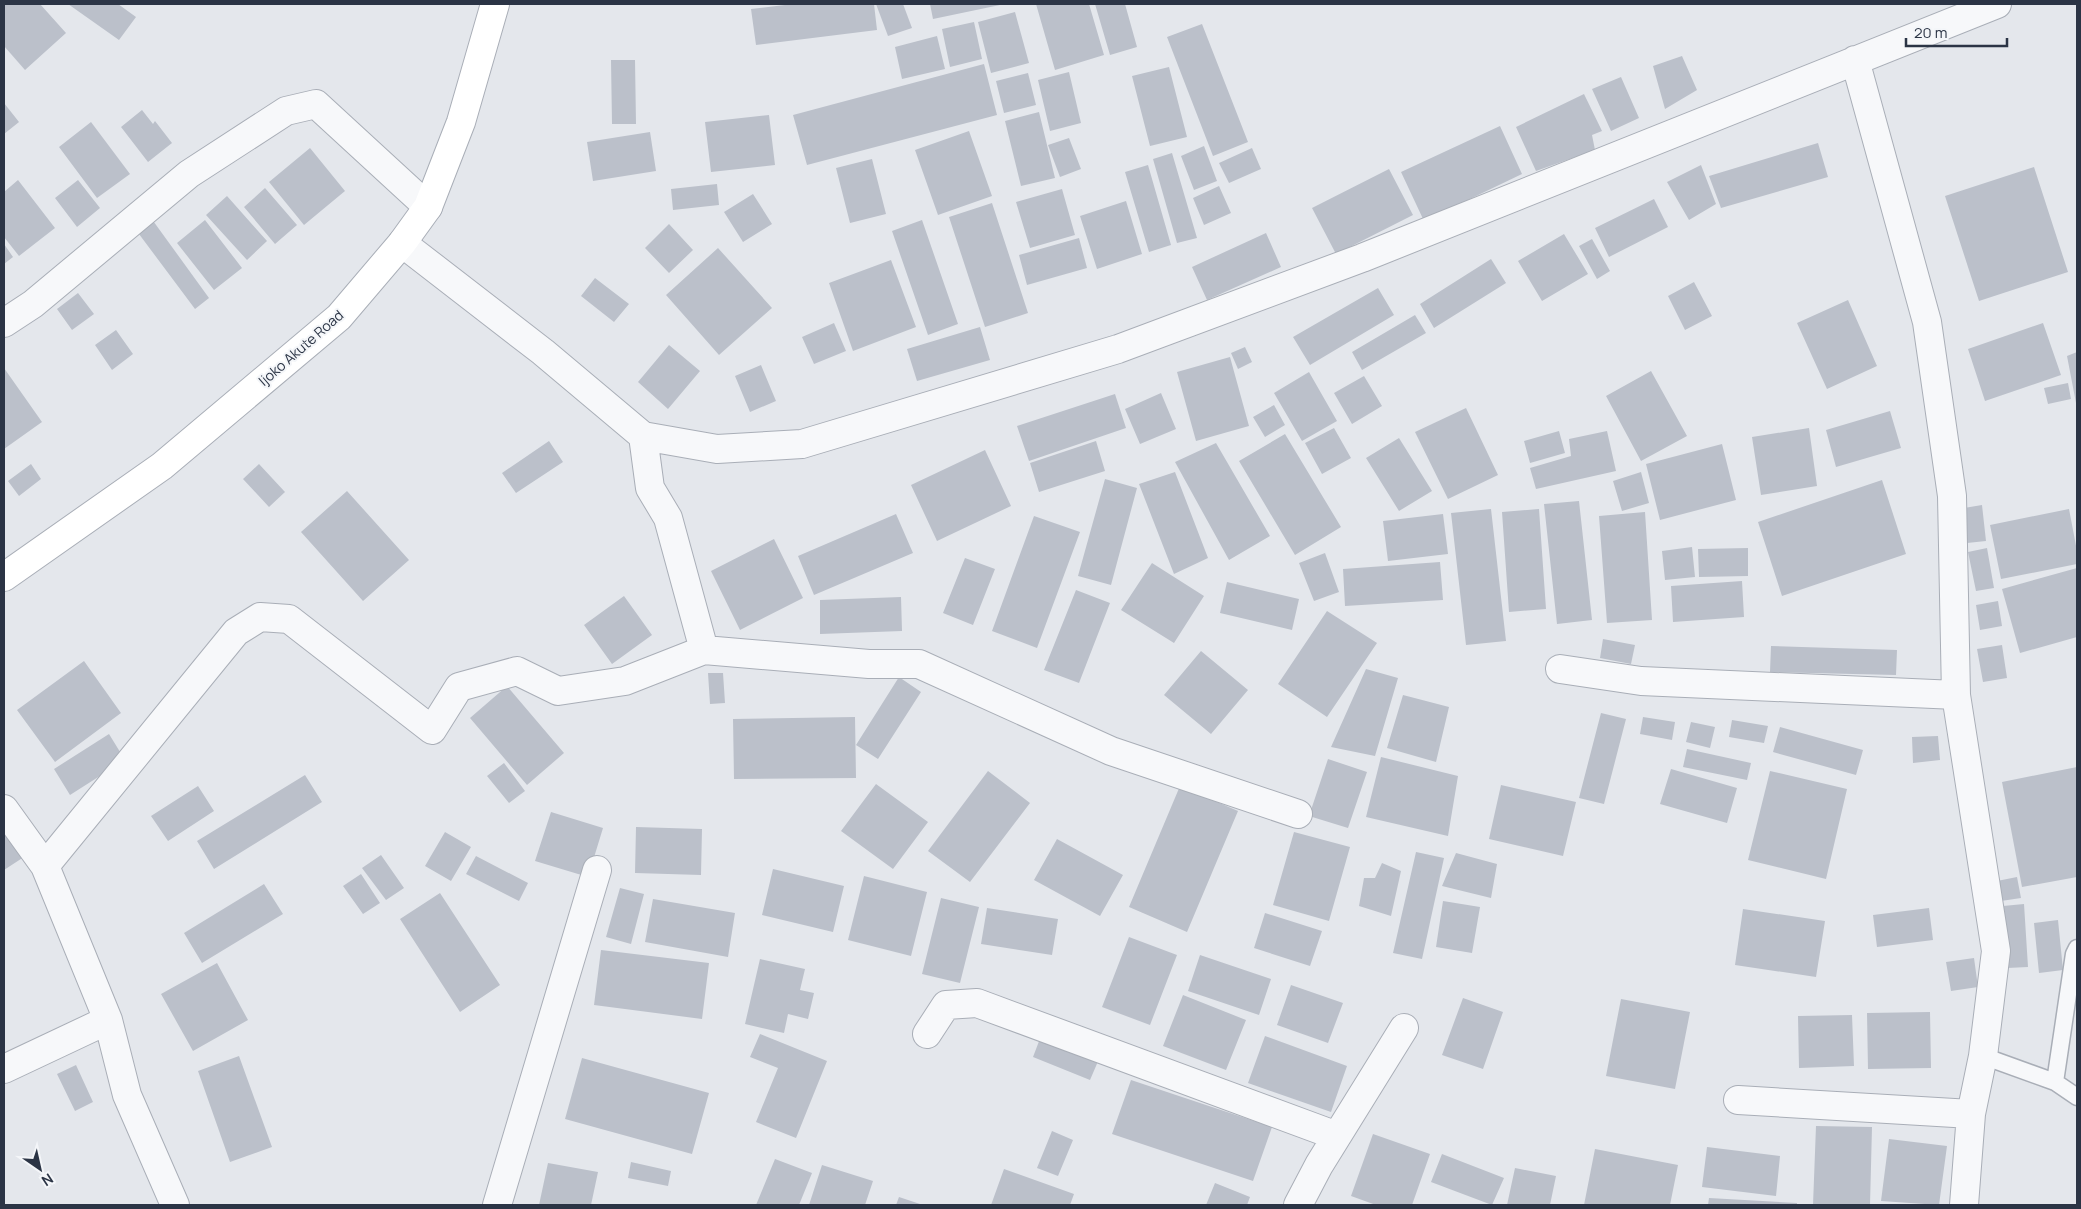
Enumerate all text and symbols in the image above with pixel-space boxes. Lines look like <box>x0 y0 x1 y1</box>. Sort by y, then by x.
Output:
scale bar <box>1906 15 2007 47</box>
text: 20 m <box>1914 22 1947 43</box>
street label: Ijoko Akute Road <box>254 305 347 390</box>
north arrow <box>15 1144 65 1194</box>
text: N <box>38 1170 57 1191</box>

